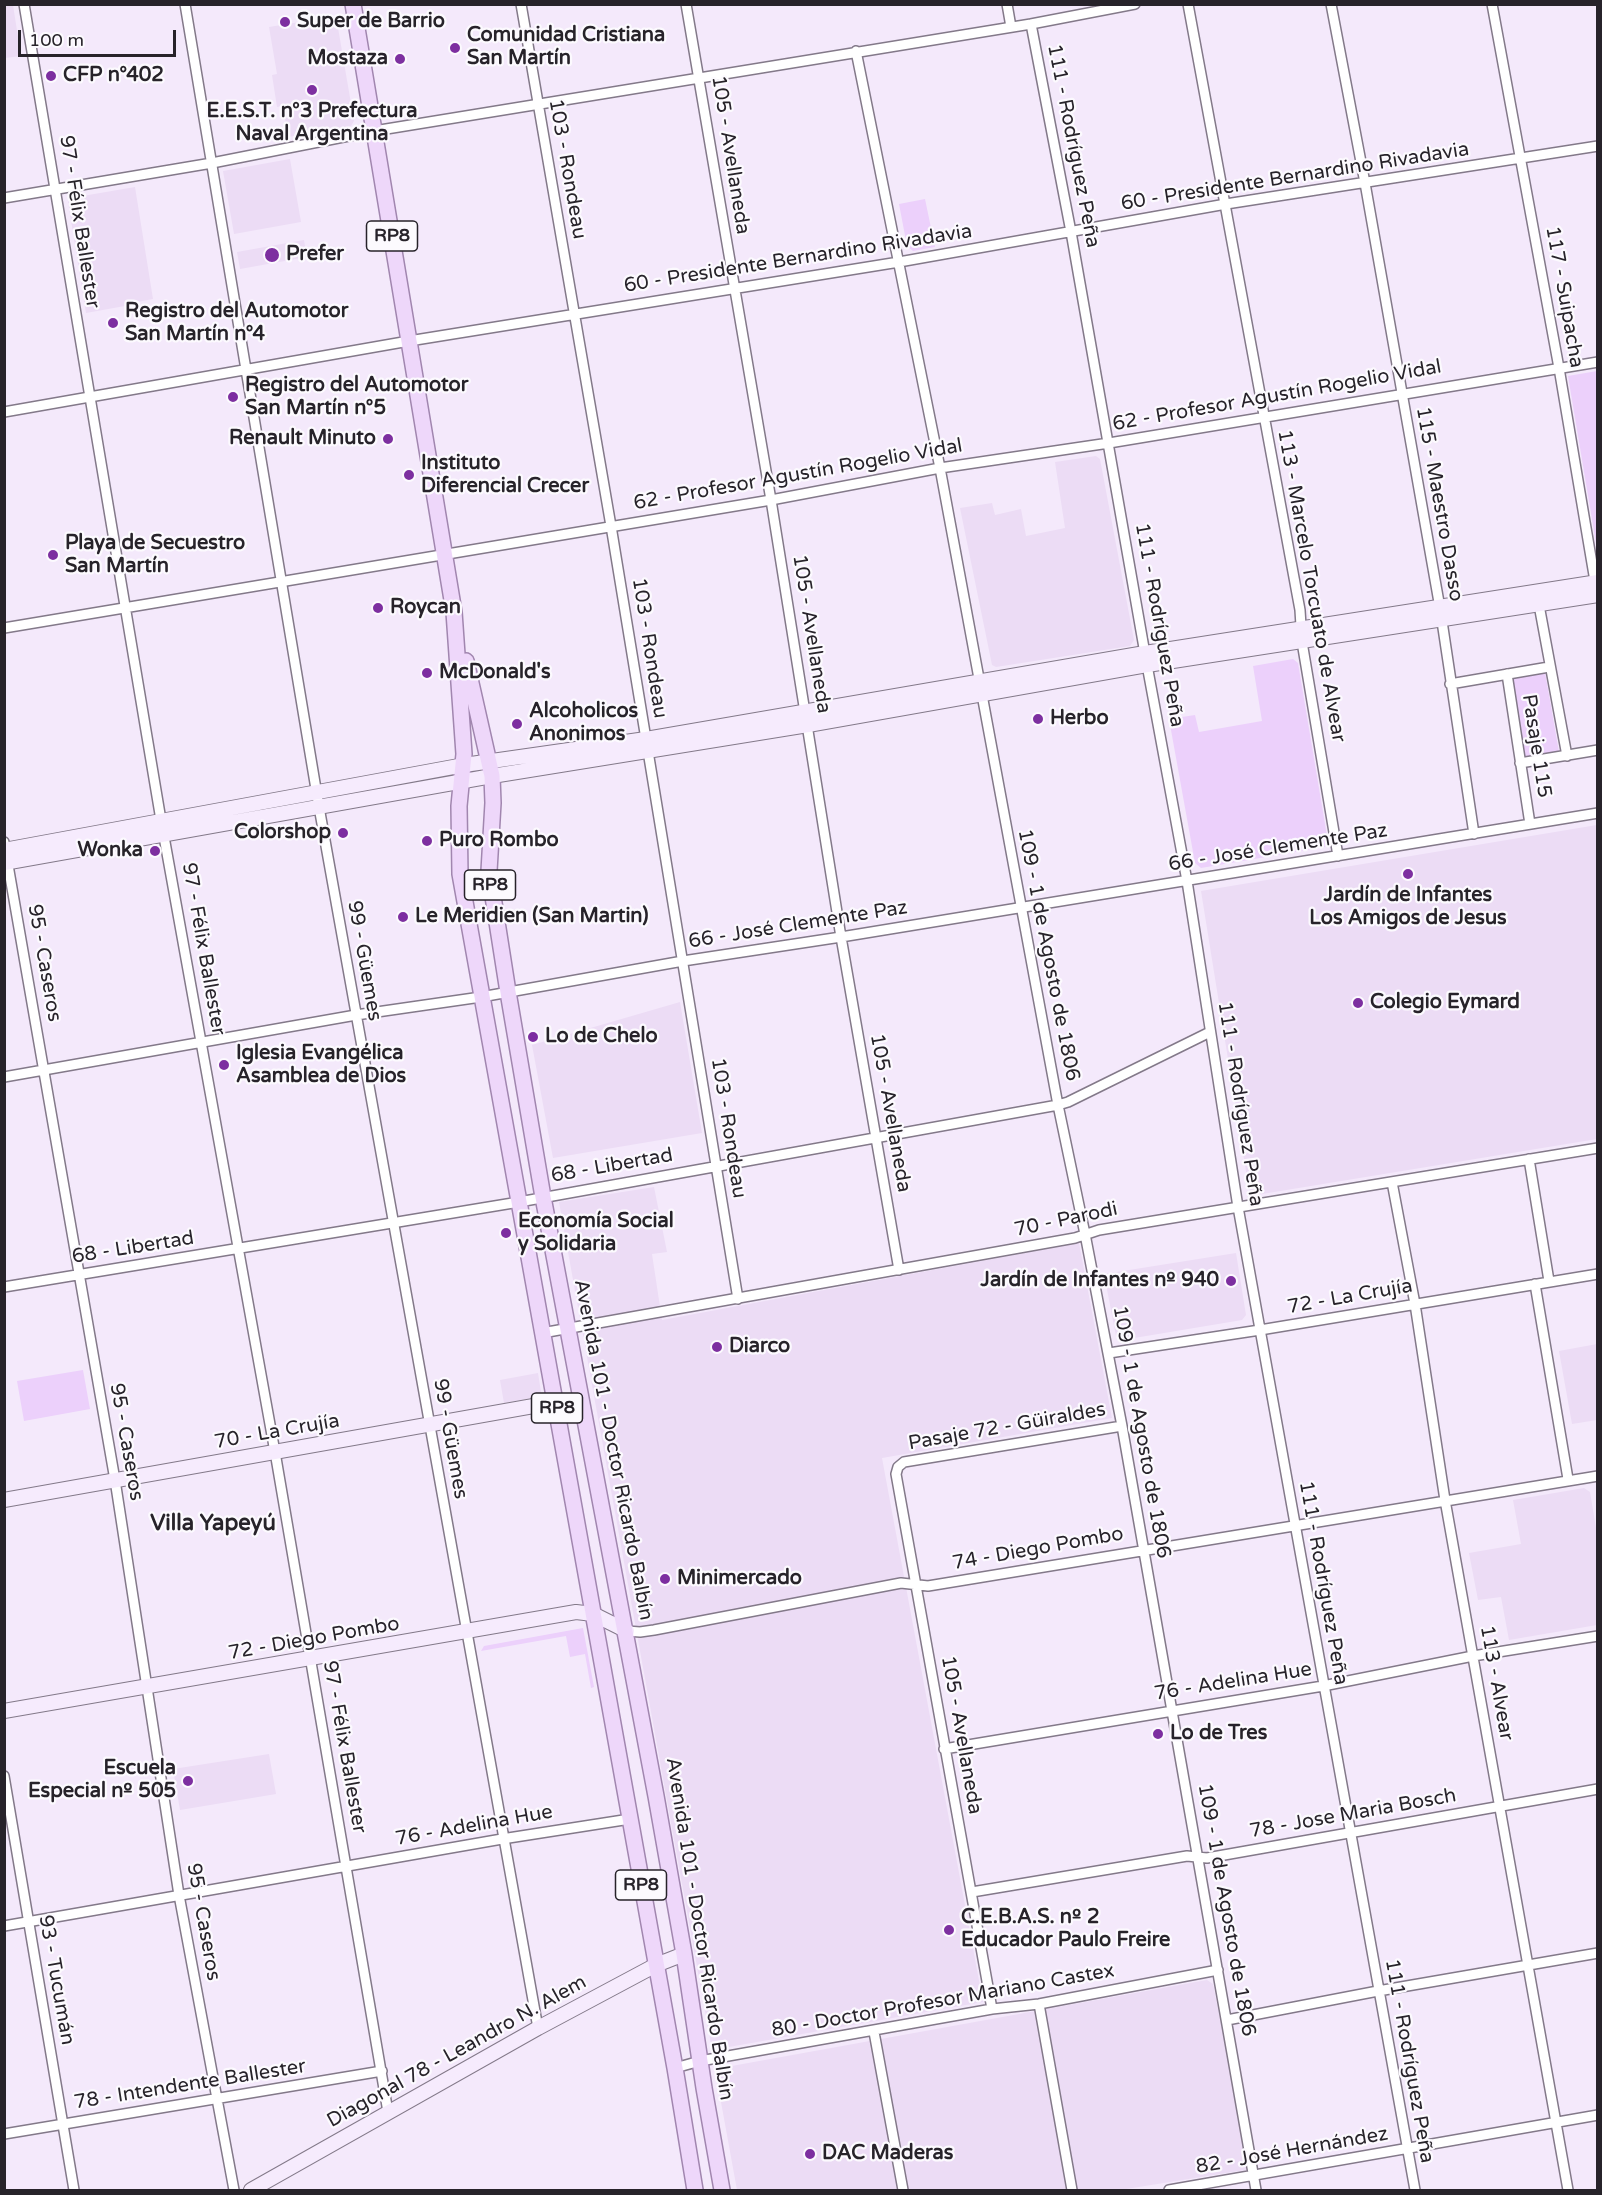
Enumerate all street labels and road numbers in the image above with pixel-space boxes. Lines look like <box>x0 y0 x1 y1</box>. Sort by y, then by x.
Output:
street label: 111 - Rodríguez Peña <box>1041 42 1105 250</box>
street label: 105 - Avellaneda <box>706 74 754 236</box>
street label: 103 - Rondeau <box>543 97 591 241</box>
street label: 97 - Félix Ballester <box>53 134 105 310</box>
street label: 60 - Presidente Bernardino Rivadavia <box>1119 138 1471 216</box>
street label: 60 - Presidente Bernardino Rivadavia <box>622 220 974 298</box>
road number: RP8 <box>366 221 418 251</box>
street label: 117 - Suipacha <box>1540 224 1588 370</box>
street label: 62 - Profesor Agustín Rogelio Vidal <box>1111 355 1443 437</box>
street label: 115 - Maestro Dasso <box>1410 405 1468 603</box>
street label: 113 - Marcelo Torcuato de Alvear <box>1272 428 1350 744</box>
street label: 62 - Profesor Agustín Rogelio Vidal <box>632 434 964 516</box>
street label: 111 - Rodríguez Peña <box>1129 521 1189 729</box>
street label: 105 - Avellaneda <box>787 553 835 715</box>
street label: 103 - Rondeau <box>626 576 672 720</box>
street label: Pasaje 115 <box>1516 693 1556 799</box>
street label: 66 - José Clemente Paz <box>1167 819 1389 877</box>
street label: 109 - 1 de Agosto de 1806 <box>1012 827 1084 1083</box>
street label: 97 - Félix Ballester <box>176 861 230 1037</box>
road number: RP8 <box>464 870 516 900</box>
street label: 66 - José Clemente Paz <box>687 896 909 954</box>
street label: 99 - Güemes <box>342 899 386 1023</box>
street label: 95 - Caseros <box>22 902 66 1024</box>
street label: 111 - Rodríguez Peña <box>1212 1000 1268 1208</box>
street label: 105 - Avellaneda <box>864 1032 916 1194</box>
street label: 103 - Rondeau <box>705 1056 751 1200</box>
street label: 68 - Libertad <box>549 1143 675 1189</box>
street label: 70 - Parodi <box>1012 1197 1120 1243</box>
street label: 68 - Libertad <box>70 1227 196 1269</box>
street label: 72 - La Crujía <box>1286 1274 1414 1320</box>
street label: Avenida 101 - Doctor Ricardo Balbín <box>568 1278 658 1622</box>
street label: 109 - 1 de Agosto de 1806 <box>1107 1304 1175 1560</box>
street label: 99 - Güemes <box>428 1377 472 1501</box>
street label: 95 - Caseros <box>104 1381 148 1503</box>
road number: RP8 <box>532 1393 582 1423</box>
street label: Pasaje 72 - Güiraldes <box>906 1398 1108 1456</box>
street label: 70 - La Crujía <box>213 1409 341 1455</box>
street label: 111 - Rodríguez Peña <box>1293 1479 1353 1687</box>
street label: 74 - Diego Pombo <box>951 1522 1125 1576</box>
street label: 72 - Diego Pombo <box>227 1612 401 1666</box>
street label: 113 - Alvear <box>1474 1623 1518 1743</box>
street label: 105 - Avellaneda <box>935 1654 987 1816</box>
street label: 76 - Adelina Hue <box>1152 1658 1314 1706</box>
street label: 97 - Félix Ballester <box>317 1659 371 1835</box>
street label: Avenida 101 - Doctor Ricardo Balbín <box>660 1756 738 2102</box>
street label: 109 - 1 de Agosto de 1806 <box>1192 1782 1260 2038</box>
street label: 78 - Jose Maria Bosch <box>1248 1784 1458 1844</box>
street label: 76 - Adelina Hue <box>394 1800 554 1852</box>
street label: 95 - Caseros <box>181 1861 225 1983</box>
road number: RP8 <box>616 1870 666 1900</box>
street label: 93 - Tucumán <box>33 1913 79 2047</box>
street label: 111 - Rodríguez Peña <box>1379 1957 1439 2165</box>
street label: 80 - Doctor Profesor Mariano Castex <box>770 1959 1116 2043</box>
street label: Diagonal 78 - Leandro N. Alem <box>323 1971 591 2133</box>
street label: 78 - Intendente Ballester <box>72 2055 308 2115</box>
street label: 82 - José Hernández <box>1194 2122 1390 2180</box>

